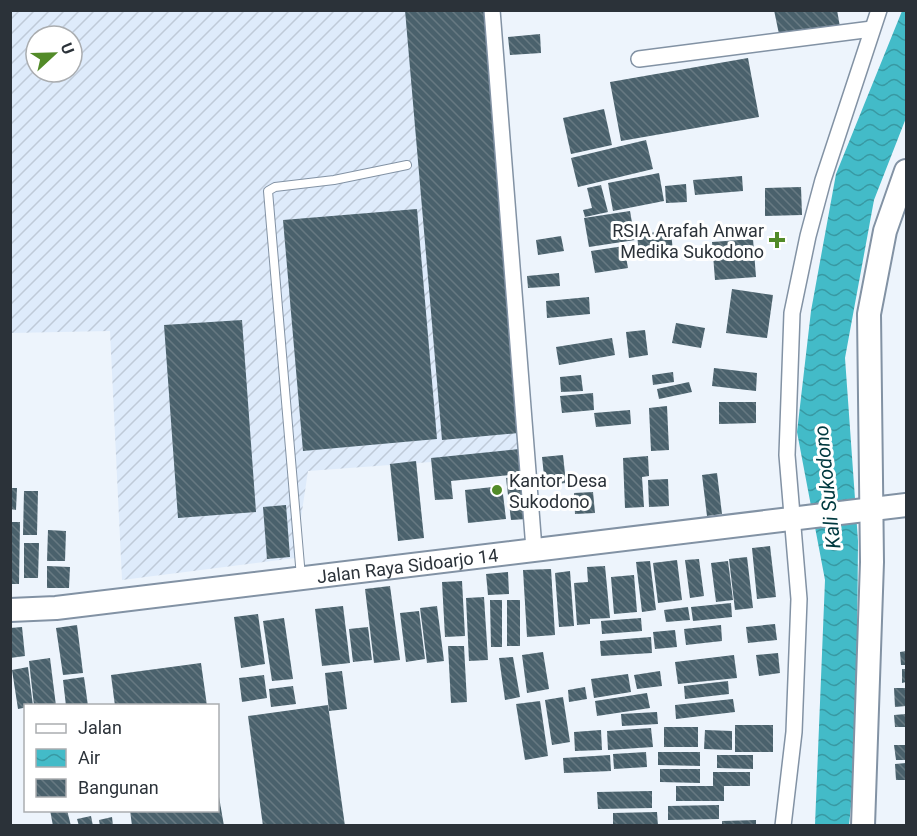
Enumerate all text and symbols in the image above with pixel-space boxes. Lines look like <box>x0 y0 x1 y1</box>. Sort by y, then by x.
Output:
north arrow <box>24 24 84 84</box>
text: U <box>57 40 78 57</box>
place label: RSIA Arafah Anwar Medika Sukodono <box>612 220 764 262</box>
marker: RSIA Arafah Anwar Medika Sukodono <box>768 231 786 249</box>
water label: Kali Sukodono <box>809 424 845 550</box>
place label: Kantor Desa Sukodono <box>509 470 607 512</box>
marker: Kantor Desa Sukodono <box>490 483 504 497</box>
street label: Jalan Raya Sidoarjo 14 <box>316 544 499 587</box>
legend <box>24 704 219 812</box>
text: Jalan <box>78 717 122 738</box>
text: Air <box>78 747 100 768</box>
text: Bangunan <box>78 777 159 798</box>

